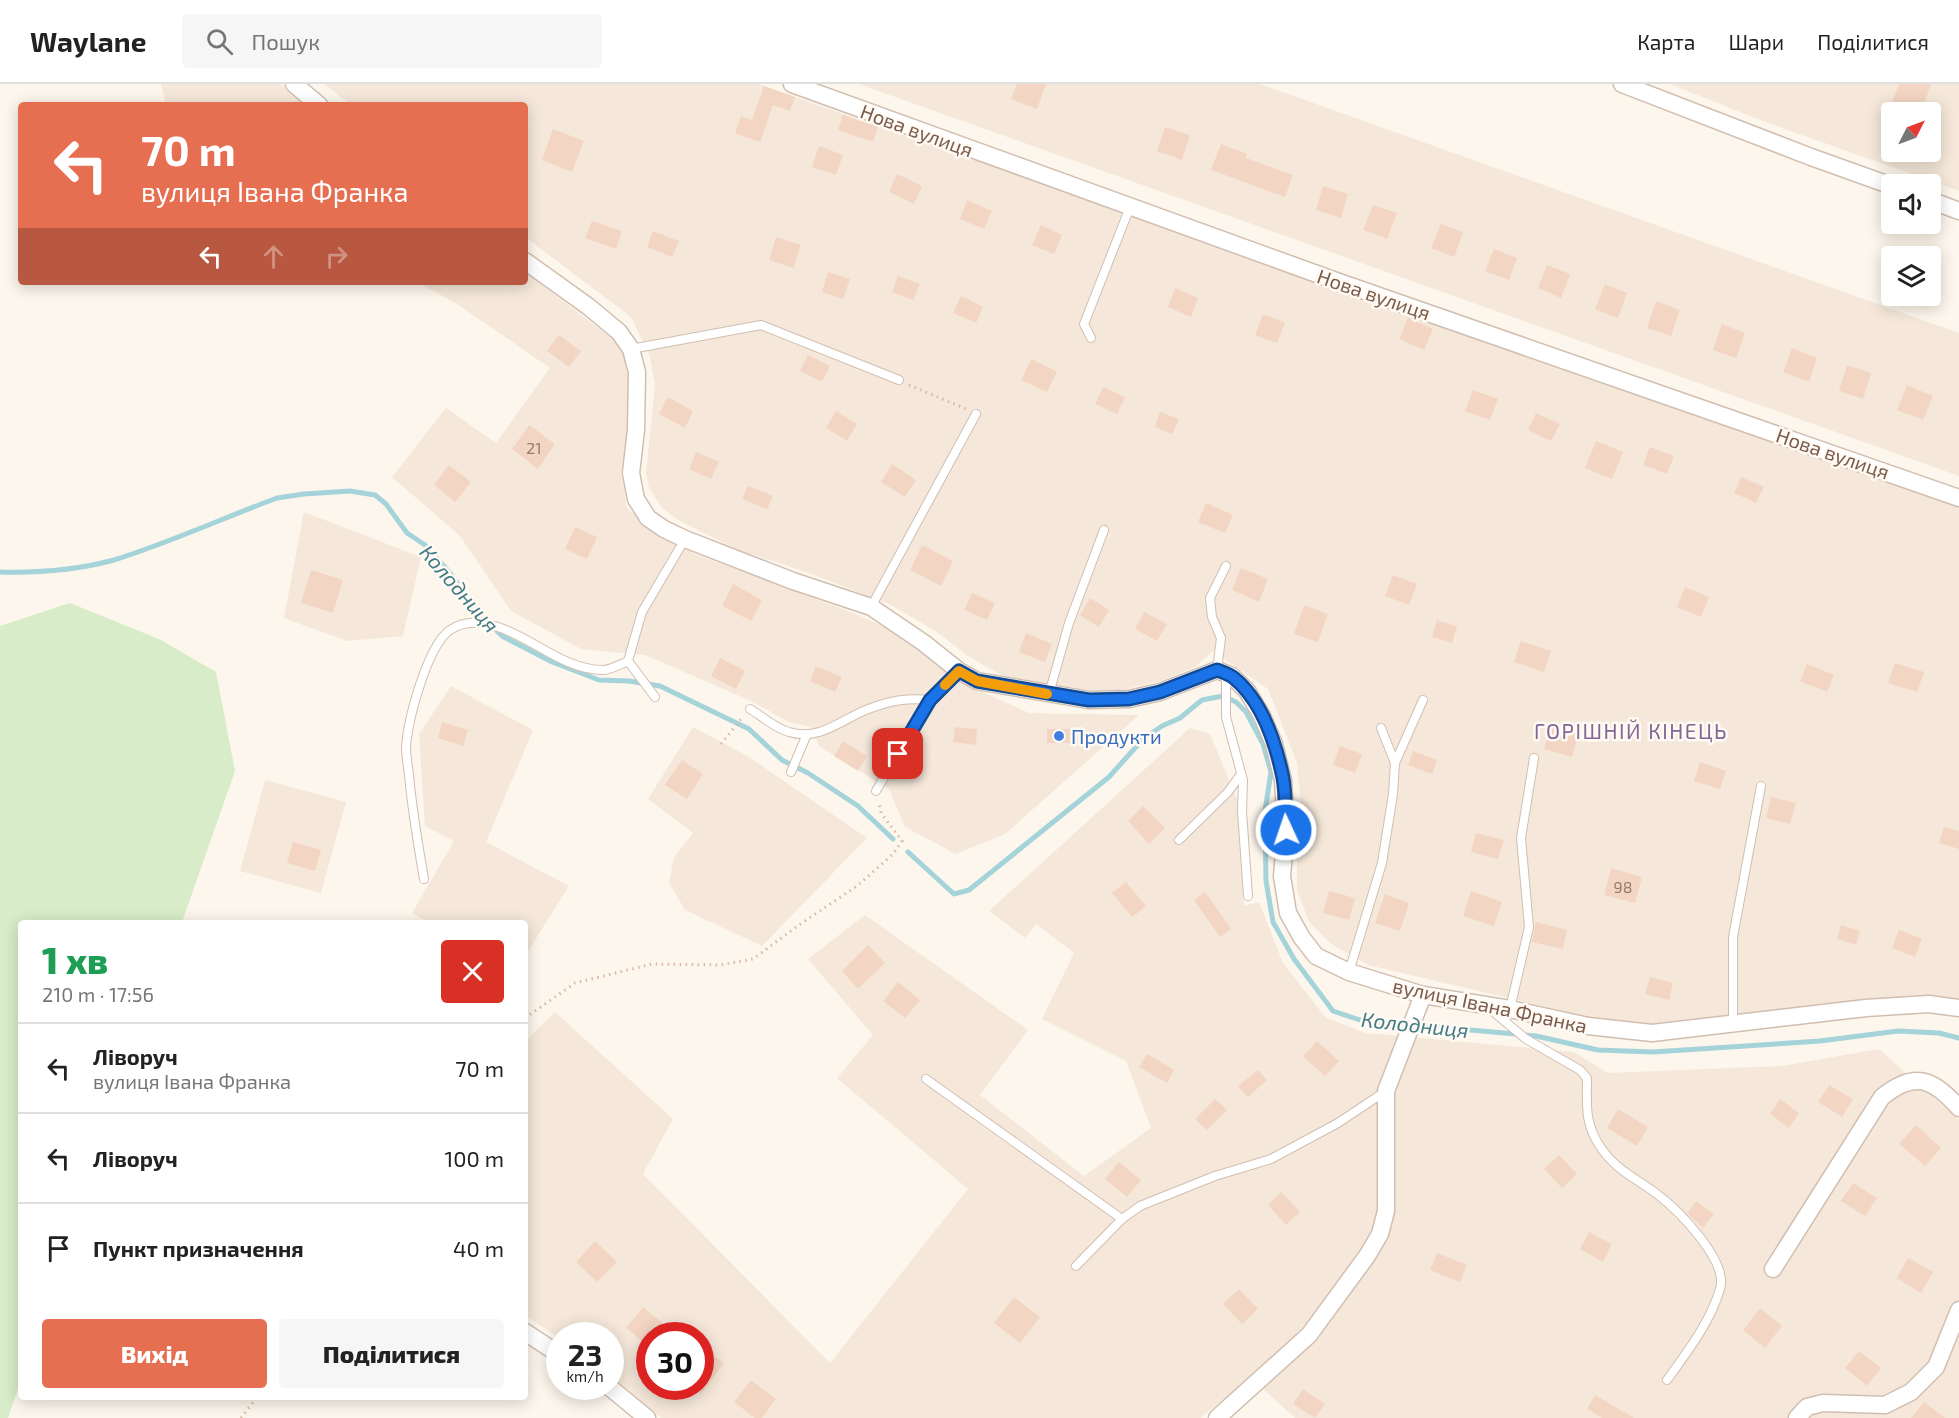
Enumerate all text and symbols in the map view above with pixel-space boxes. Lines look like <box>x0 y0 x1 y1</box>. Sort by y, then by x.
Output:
search box <box>182 14 602 68</box>
text: Waylane <box>30 24 146 58</box>
icon: search <box>203 25 236 58</box>
text: Пошук <box>251 28 320 54</box>
text: Карта <box>1637 29 1695 54</box>
text: Шари <box>1728 29 1784 54</box>
text: Поділитися <box>1817 29 1929 54</box>
street label: Нова вулиця <box>857 99 977 162</box>
north arrow <box>1881 102 1941 162</box>
map controls <box>1881 102 1941 306</box>
text: 70 m <box>141 124 236 174</box>
icon: left <box>42 126 120 204</box>
button: sound <box>1881 174 1941 234</box>
text: вулиця Івана Франка <box>141 175 409 207</box>
icon: left <box>194 240 227 273</box>
icon: ahead <box>257 240 290 273</box>
icon: right <box>320 240 353 273</box>
button: layers <box>1881 246 1941 306</box>
street label: Нова вулиця <box>1314 263 1434 326</box>
street label: Нова вулиця <box>1773 422 1893 485</box>
house number: 21 <box>526 438 542 457</box>
water label: Колодниця <box>415 539 505 637</box>
district label: ГОРІШНІЙ КІНЕЦЬ <box>1534 718 1728 743</box>
place label: Продукти <box>1071 724 1162 749</box>
pin <box>872 728 923 779</box>
marker: Продукти <box>1052 729 1066 743</box>
icon: arrive <box>881 737 914 770</box>
position arrow <box>1254 798 1318 862</box>
house number: 98 <box>1614 877 1632 896</box>
text: 1 хв <box>42 938 108 981</box>
button: close <box>441 940 504 1003</box>
street label: вулиця Івана Франка <box>1390 973 1589 1038</box>
text: 210 m · 17:56 <box>42 982 154 1006</box>
water label: Колодниця <box>1360 1006 1470 1042</box>
text: Ліворуч <box>93 1043 178 1069</box>
icon: left <box>42 1052 75 1085</box>
text: 70 m <box>455 1055 504 1081</box>
text: вулиця Івана Франка <box>93 1069 291 1093</box>
icon: left <box>42 1142 75 1175</box>
text: Ліворуч <box>93 1145 178 1171</box>
text: 100 m <box>445 1145 504 1171</box>
icon: arrive <box>42 1232 75 1265</box>
text: Пункт призначення <box>93 1235 304 1261</box>
text: 40 m <box>453 1235 504 1261</box>
button: Вихід <box>42 1319 267 1388</box>
button: Поділитися <box>279 1319 504 1388</box>
speed limit sign: 30 <box>636 1322 714 1400</box>
text: 23 <box>568 1336 602 1372</box>
text: km/h <box>566 1367 604 1385</box>

